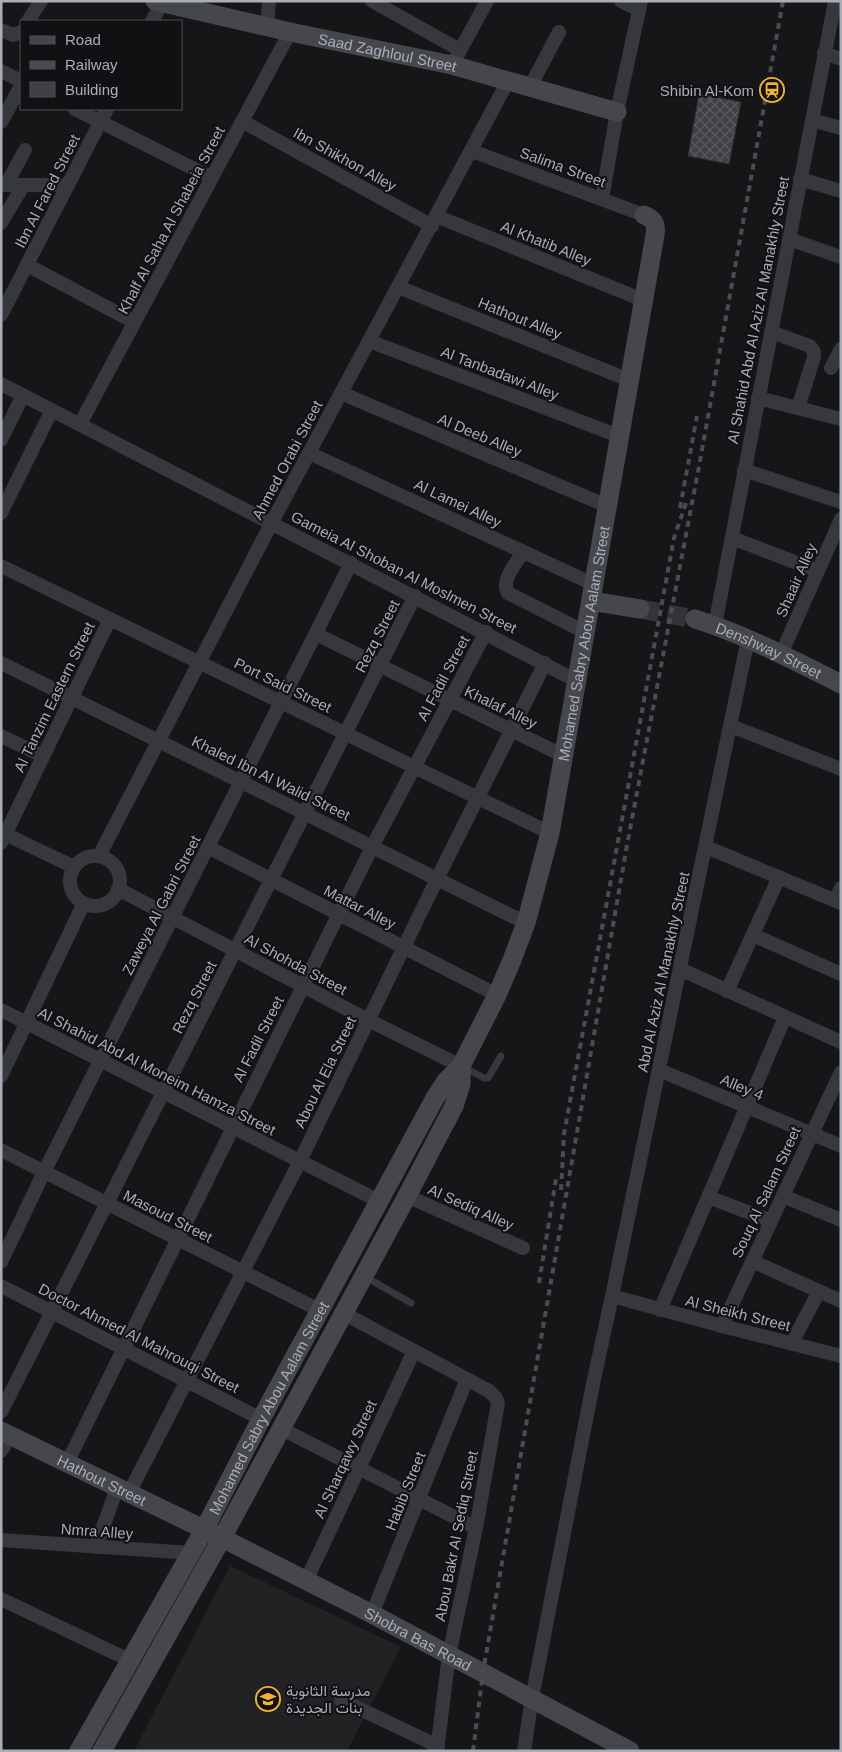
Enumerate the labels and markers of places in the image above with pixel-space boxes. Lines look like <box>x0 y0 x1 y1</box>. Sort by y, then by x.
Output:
station icon: Shibin Al-Kom <box>759 77 785 103</box>
place label: Shibin Al-Kom <box>660 82 754 99</box>
place label: مدرسة الثانوية بنات الجديدة <box>286 1682 371 1717</box>
school or university icon: مدرسة الثانوية بنات الجديدة <box>255 1686 281 1712</box>

